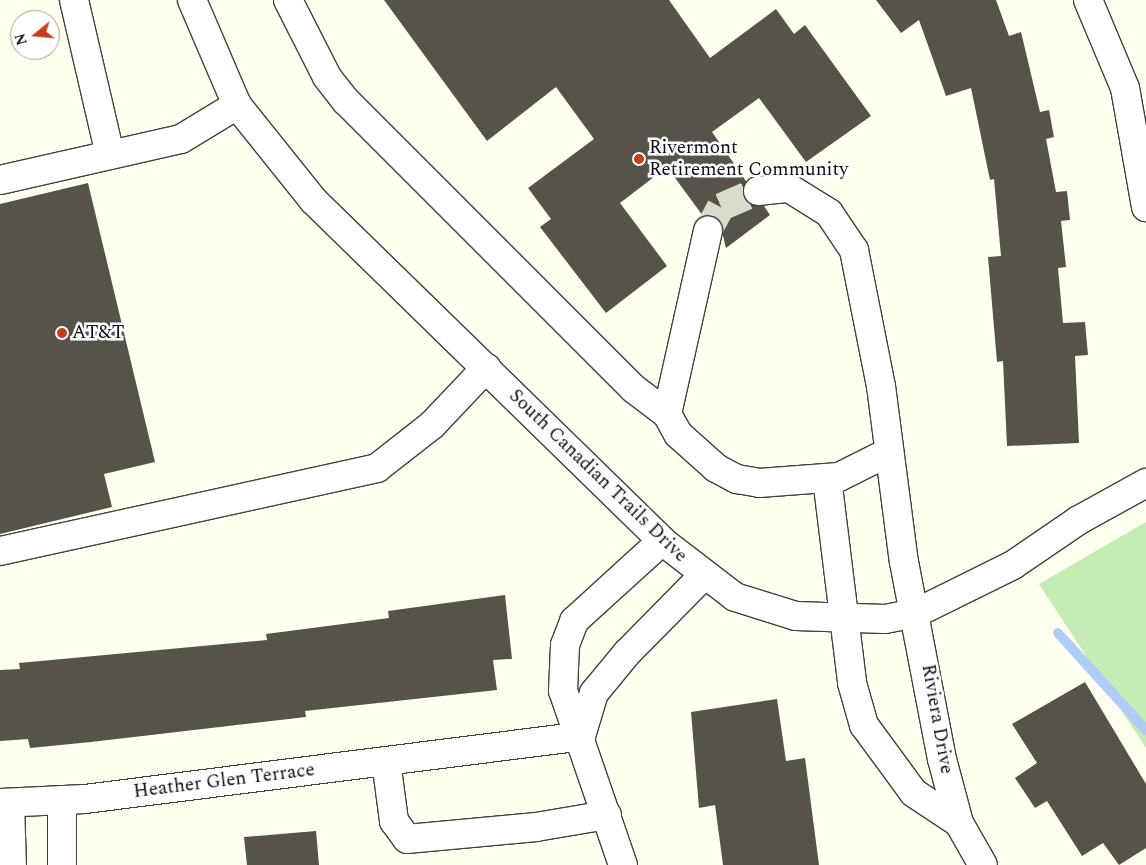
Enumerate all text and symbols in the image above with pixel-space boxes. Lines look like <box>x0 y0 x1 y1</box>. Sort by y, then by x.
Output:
north arrow <box>10 10 60 60</box>
text: N <box>9 31 33 48</box>
place label: Rivermont Retirement Community <box>649 137 848 181</box>
marker: Rivermont Retirement Community <box>633 153 645 165</box>
place label: AT&T <box>72 322 124 344</box>
marker: AT&T <box>56 327 68 339</box>
street label: South Canadian Trails Drive <box>504 385 692 567</box>
street label: Riviera Drive <box>916 662 958 776</box>
street label: Heather Glen Terrace <box>132 759 316 803</box>

